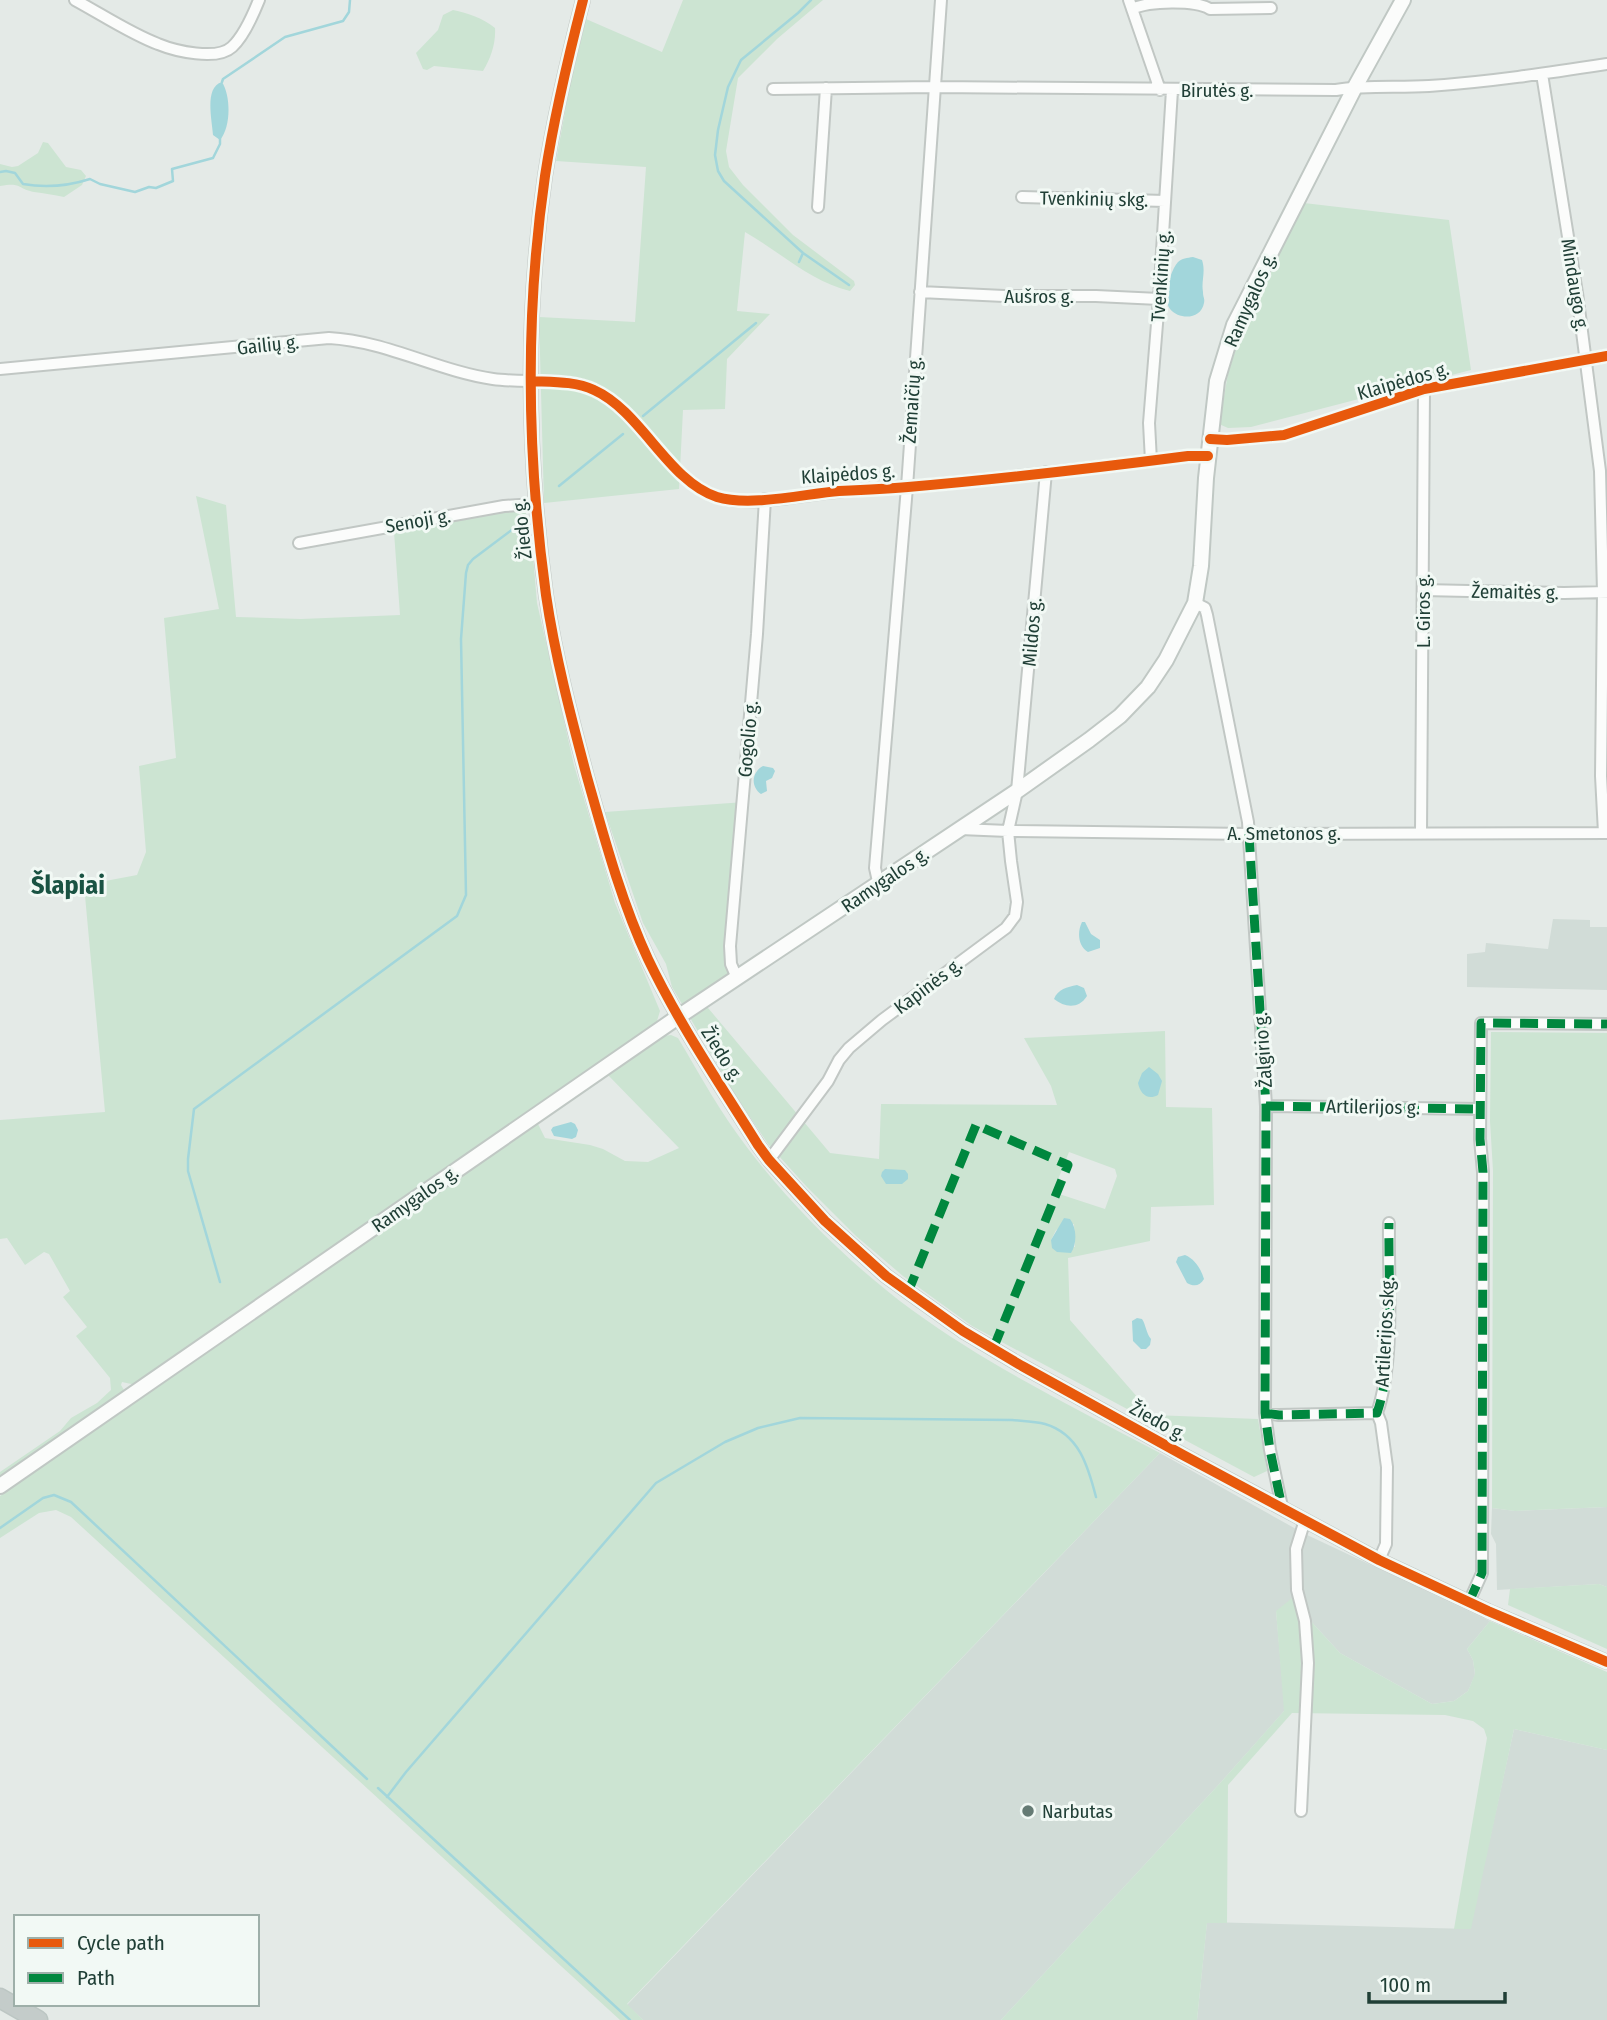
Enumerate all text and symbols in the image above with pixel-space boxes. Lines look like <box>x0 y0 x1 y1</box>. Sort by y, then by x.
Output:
street label: Birutės g. <box>1181 79 1253 102</box>
street label: Tvenkinių skg. <box>1040 187 1148 211</box>
street label: Tvenkinių g. <box>1146 229 1176 323</box>
street label: Mindaugo g. <box>1556 237 1594 333</box>
street label: Ramygalos g. <box>1219 249 1281 351</box>
street label: Aušros g. <box>1004 285 1074 308</box>
street label: Gailių g. <box>236 330 300 360</box>
street label: Žemaičių g. <box>897 356 927 444</box>
street label: Klaipėdos g. <box>1355 357 1451 405</box>
street label: Klaipėdos g. <box>800 459 896 489</box>
street label: Žiedo g. <box>507 498 537 560</box>
street label: Senoji g. <box>384 504 452 538</box>
street label: L. Giros g. <box>1412 574 1435 648</box>
street label: Žemaitės g. <box>1471 580 1559 604</box>
street label: Mildos g. <box>1018 597 1046 667</box>
street label: Gogolio g. <box>733 700 763 778</box>
street label: A. Smetonos g. <box>1227 822 1341 845</box>
street label: Ramygalos g. <box>837 842 933 918</box>
district label: Šlapiai <box>31 869 105 901</box>
street label: Kapinės g. <box>890 953 966 1019</box>
street label: Žalgirio g. <box>1249 1012 1277 1088</box>
street label: Žiedo g. <box>696 1022 748 1086</box>
street label: Artilerijos g. <box>1326 1095 1420 1119</box>
street label: Ramygalos g. <box>367 1161 463 1237</box>
street label: Artilerijos skg. <box>1371 1276 1399 1388</box>
street label: Žiedo g. <box>1126 1396 1190 1446</box>
place label: Narbutas <box>1042 1800 1113 1823</box>
marker: Narbutas <box>1020 1803 1036 1819</box>
legend <box>14 1915 259 2006</box>
text: Cycle path <box>77 1930 165 1956</box>
scale bar <box>1369 1960 1506 2004</box>
text: Path <box>77 1965 115 1991</box>
text: 100 m <box>1380 1972 1431 1998</box>

